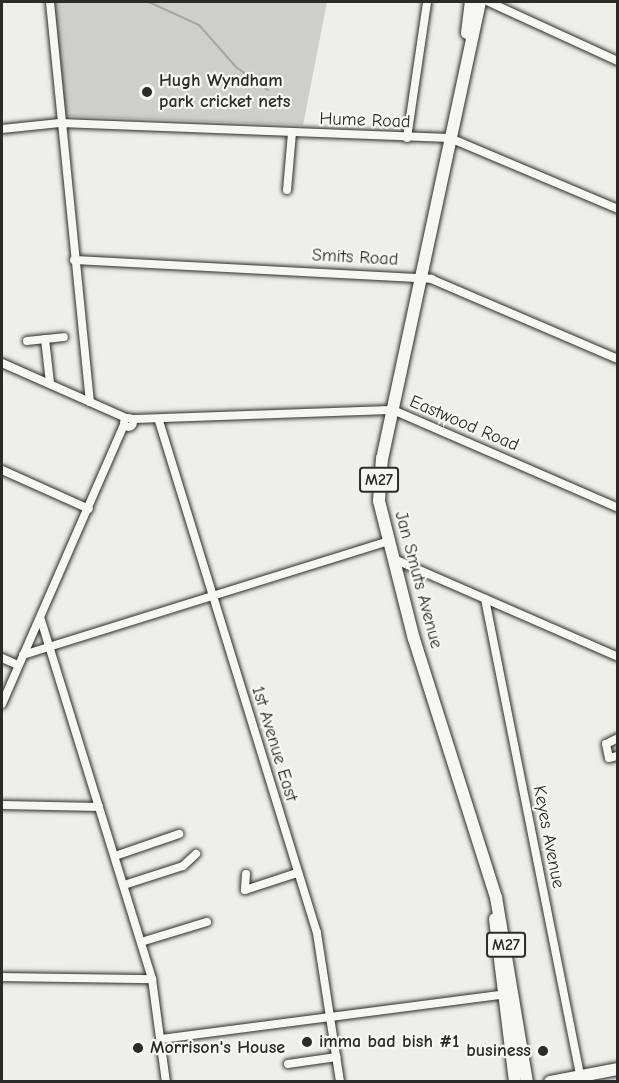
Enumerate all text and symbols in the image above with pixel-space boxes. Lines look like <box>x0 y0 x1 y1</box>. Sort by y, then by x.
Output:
place label: Hugh Wyndham park cricket nets <box>159 71 290 113</box>
marker: Hugh Wyndham park cricket nets <box>140 85 154 99</box>
street label: Hume Road <box>319 109 411 133</box>
street label: Smits Road <box>311 245 399 271</box>
street label: Eastwood Road <box>406 391 522 457</box>
road number: M27 <box>358 467 400 493</box>
street label: Jan Smuts Avenue <box>389 509 447 651</box>
street label: 1st Avenue East <box>246 684 302 804</box>
street label: Keyes Avenue <box>527 784 569 890</box>
road number: M27 <box>485 932 527 958</box>
place label: imma bad bish #1 <box>319 1031 459 1053</box>
marker: imma bad bish #1 <box>300 1035 314 1049</box>
place label: Morrison's House <box>150 1037 285 1059</box>
place label: business <box>466 1040 531 1062</box>
marker: Morrison's House <box>131 1041 145 1055</box>
marker: business <box>536 1044 550 1058</box>

